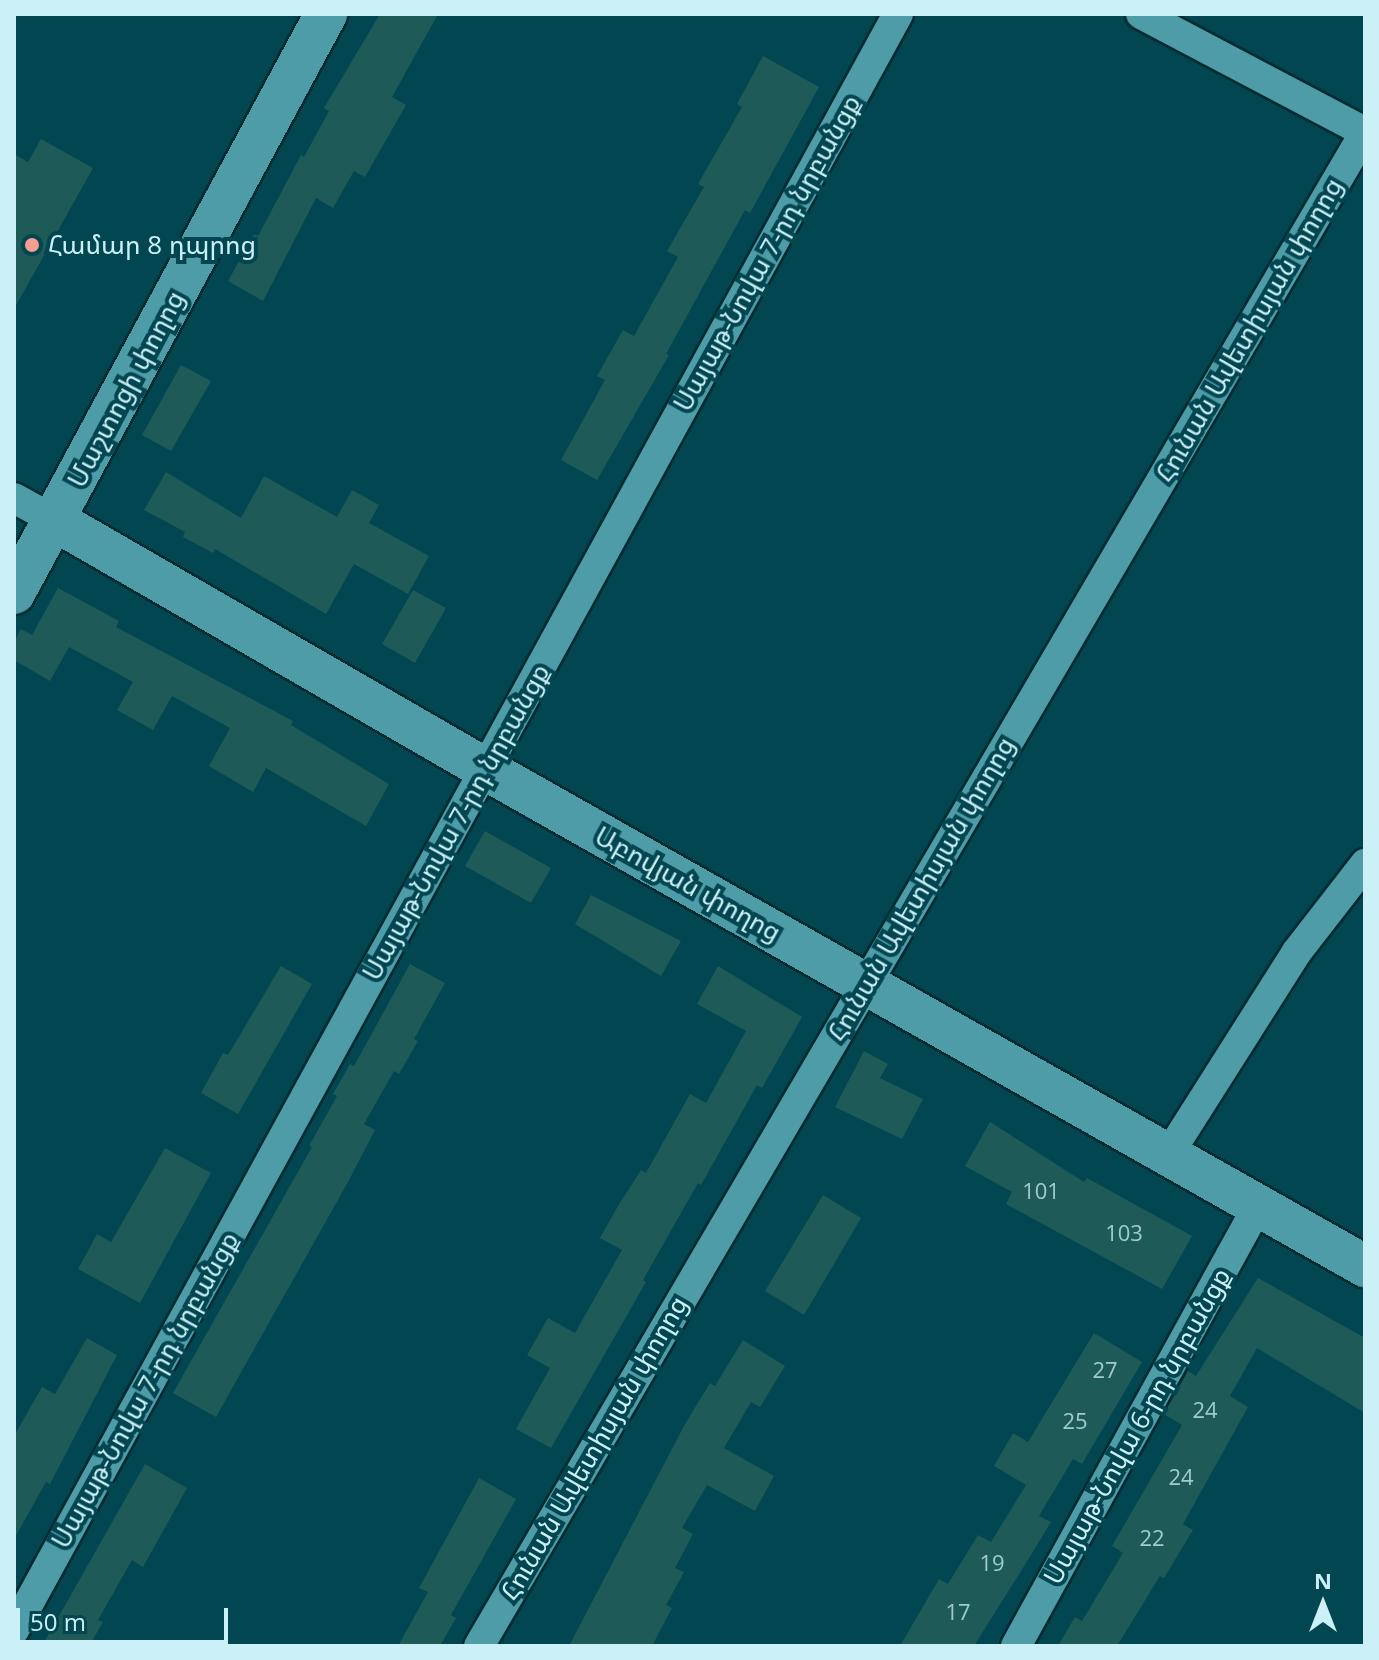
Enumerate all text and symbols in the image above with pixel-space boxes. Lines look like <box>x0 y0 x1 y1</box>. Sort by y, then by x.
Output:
street label: Սայաթ-Նովա 7-րդ նրբանցք <box>667 89 867 417</box>
street label: Հունան Ավետիսյան փողոց <box>1149 172 1349 488</box>
place label: Համար 8 դպրոց <box>48 229 256 261</box>
marker: Համար 8 դպրոց <box>23 236 41 254</box>
street label: Մաշտոցի փողոց <box>61 285 191 493</box>
street label: Սայաթ-Նովա 7-րդ նրբանցք <box>356 658 556 986</box>
street label: Հունան Ավետիսյան փողոց <box>821 731 1021 1047</box>
street label: Աբովյան փողոց <box>590 820 786 948</box>
house number: 101 <box>1022 1178 1060 1204</box>
house number: 103 <box>1105 1220 1143 1246</box>
street label: Սայաթ-Նովա 7-րդ նրբանցք <box>45 1226 245 1554</box>
street label: Սայաթ-Նովա 6-րդ նրբանցք <box>1037 1262 1237 1590</box>
street label: Հունան Ավետիսյան փողոց <box>494 1290 694 1606</box>
house number: 27 <box>1092 1357 1118 1383</box>
house number: 24 <box>1192 1397 1218 1423</box>
house number: 25 <box>1062 1408 1088 1434</box>
house number: 24 <box>1168 1464 1194 1490</box>
house number: 22 <box>1139 1525 1165 1551</box>
house number: 19 <box>979 1550 1005 1576</box>
north arrow <box>1283 1564 1363 1644</box>
text: N <box>1314 1565 1332 1595</box>
scale bar <box>20 1592 232 1642</box>
house number: 17 <box>945 1599 971 1625</box>
text: 50 m <box>30 1605 86 1638</box>

